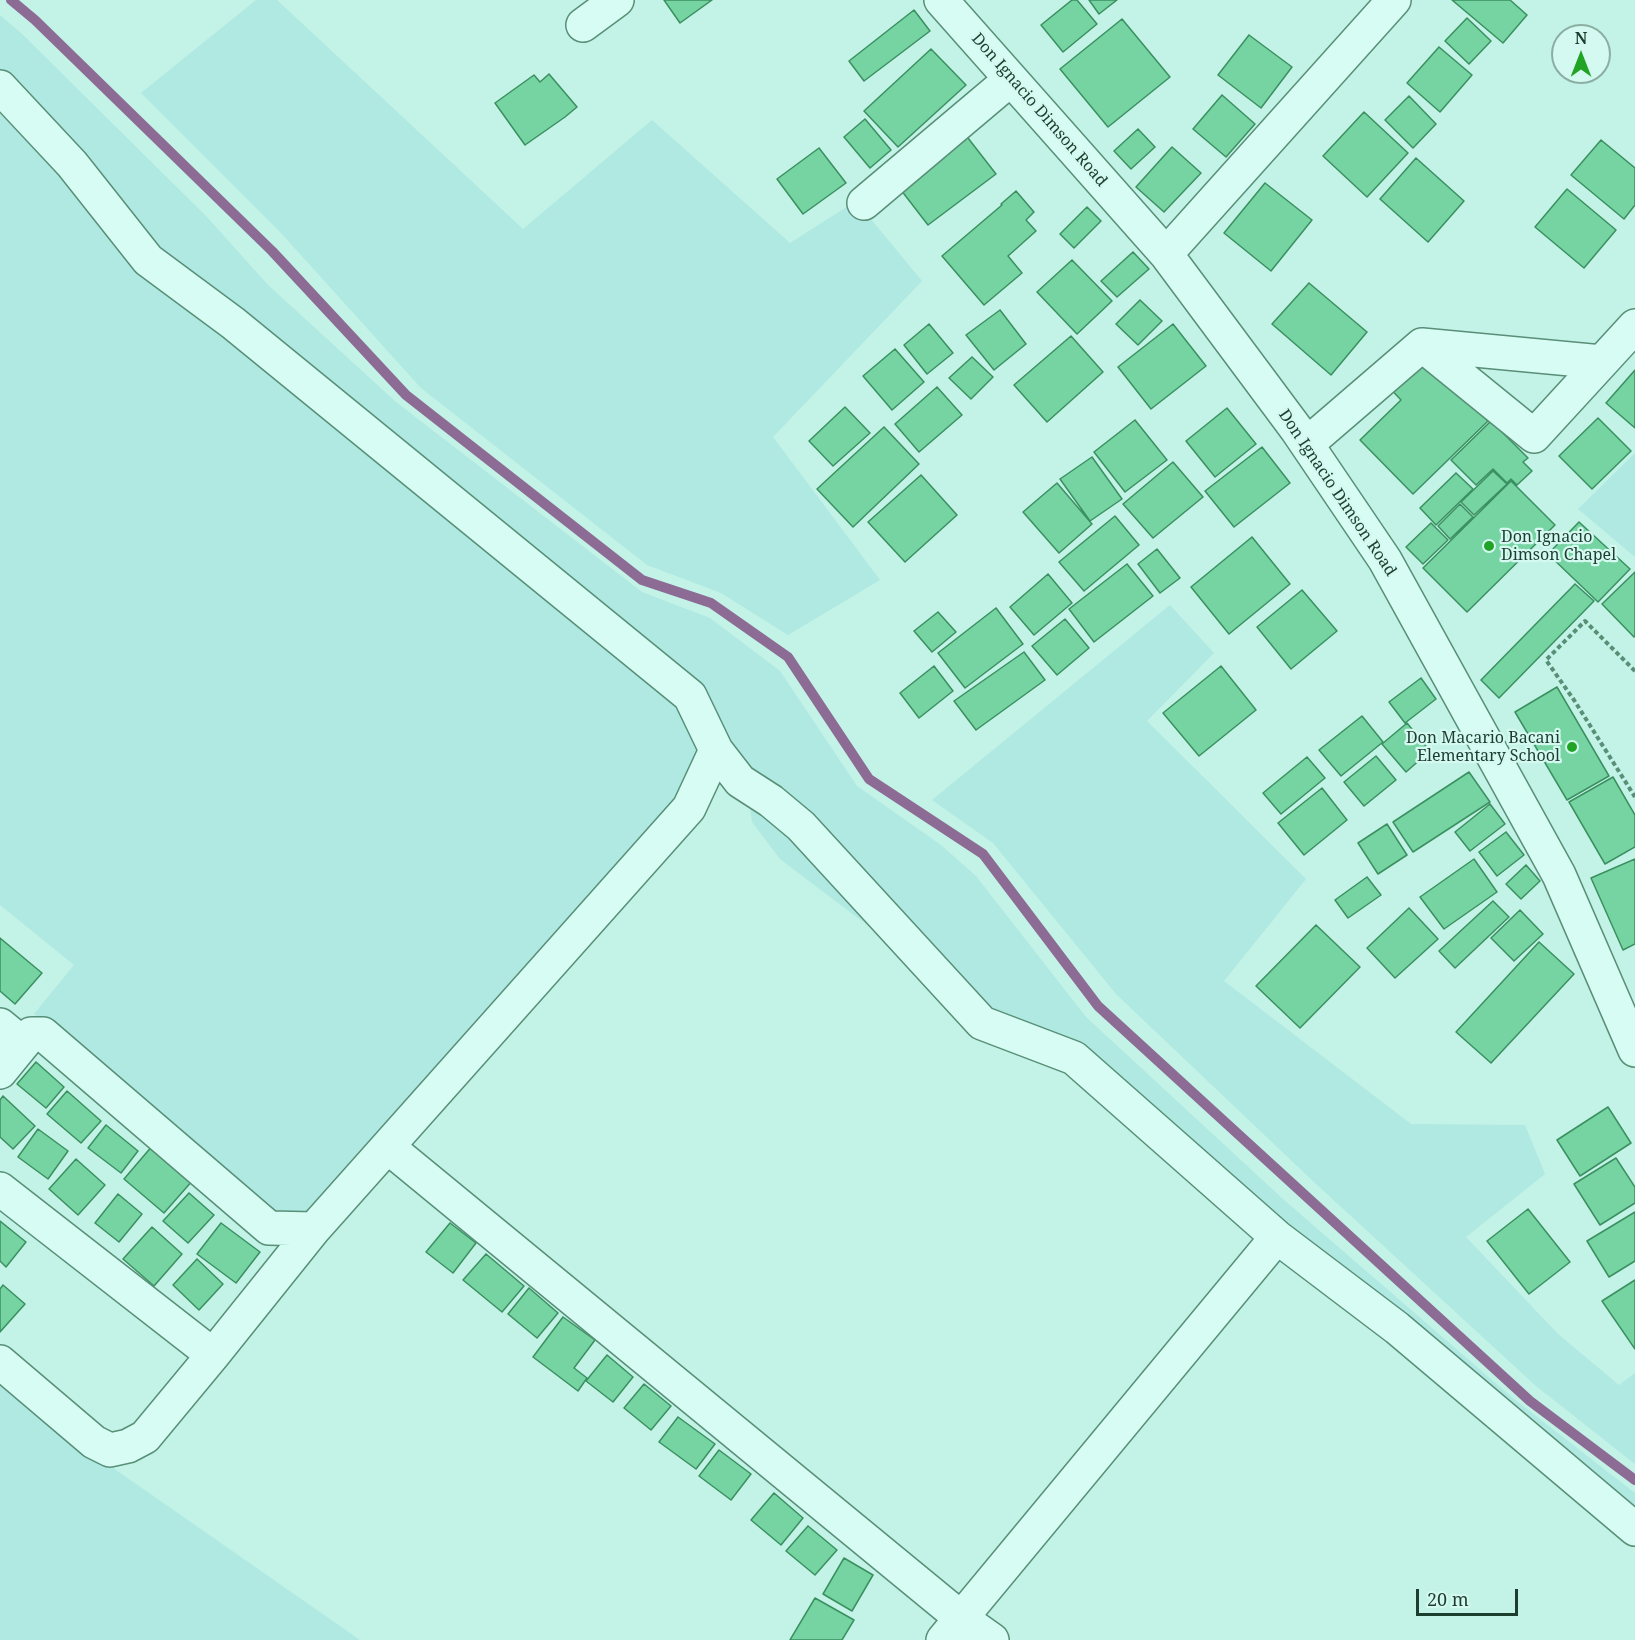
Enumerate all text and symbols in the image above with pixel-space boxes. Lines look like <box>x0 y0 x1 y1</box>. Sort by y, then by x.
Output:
north arrow <box>1551 24 1611 84</box>
text: N <box>1575 27 1587 49</box>
street label: Don Ignacio Dimson Road <box>967 29 1111 191</box>
street label: Don Ignacio Dimson Road <box>1274 406 1400 580</box>
place label: Don Ignacio Dimson Chapel <box>1501 527 1616 565</box>
marker: Don Ignacio Dimson Chapel <box>1482 539 1496 553</box>
place label: Don Macario Bacani Elementary School <box>1406 728 1560 766</box>
marker: Don Macario Bacani Elementary School <box>1565 740 1579 754</box>
scale bar <box>1419 1577 1521 1615</box>
text: 20 m <box>1427 1587 1469 1611</box>

